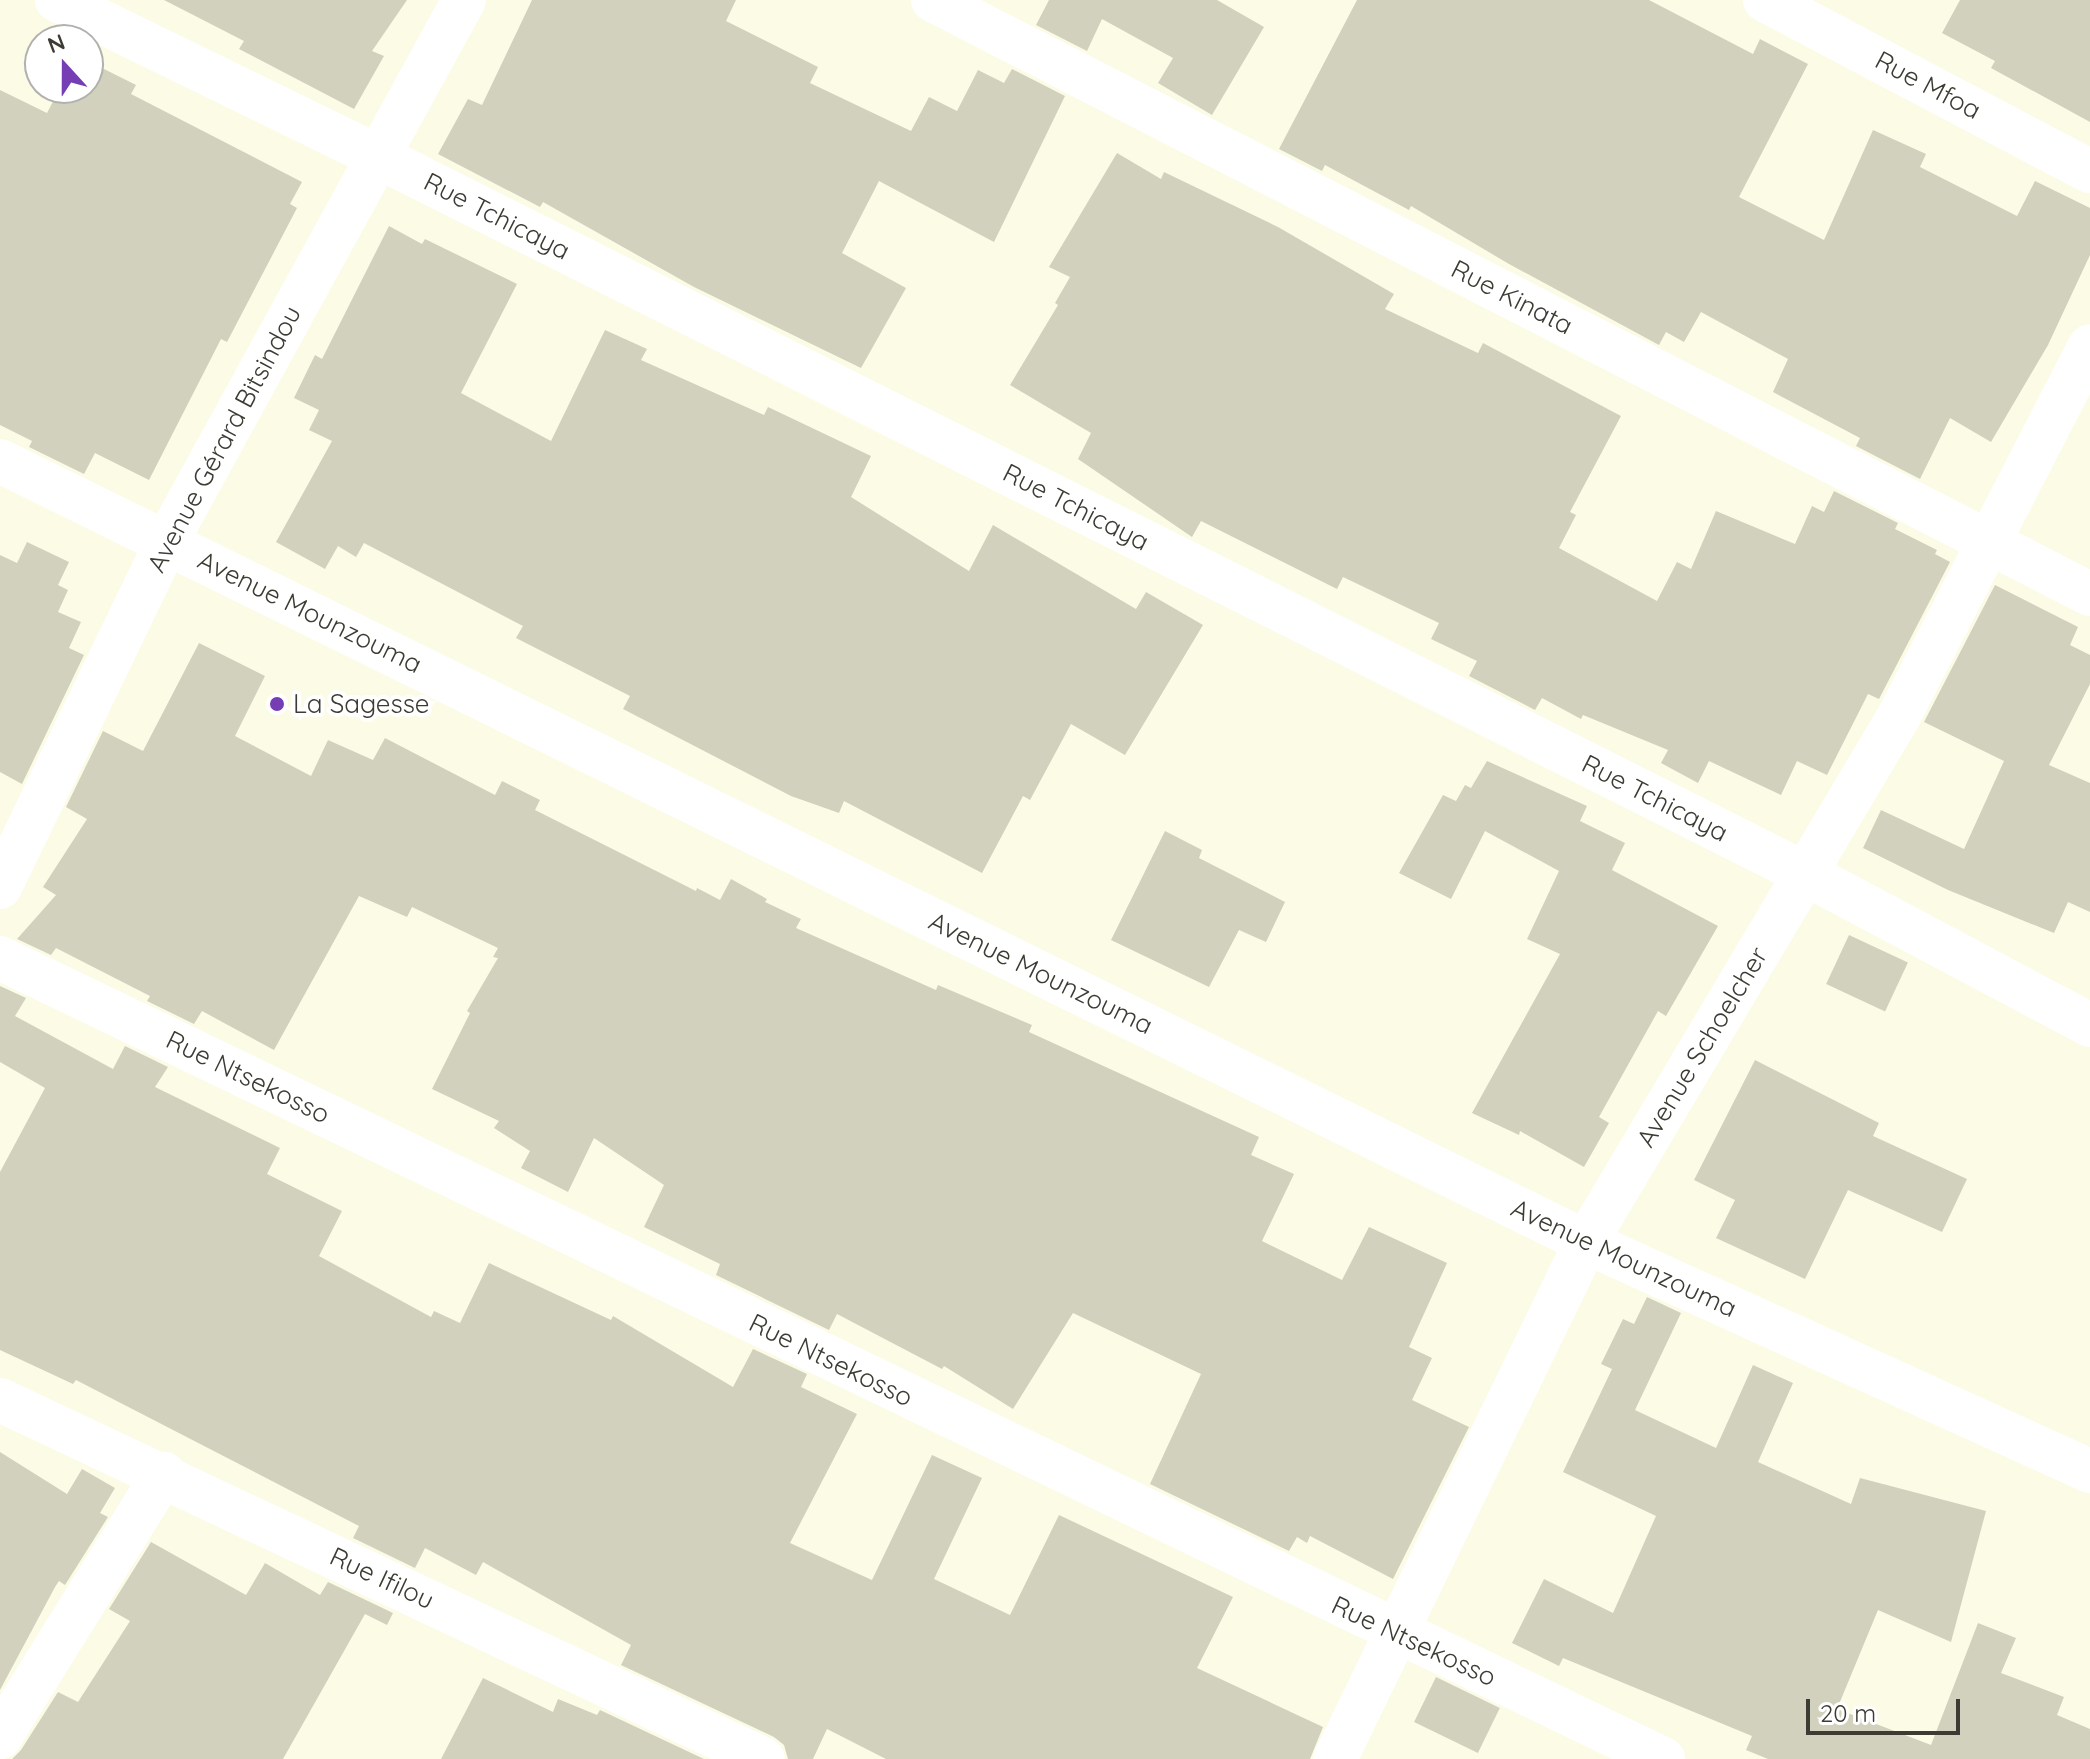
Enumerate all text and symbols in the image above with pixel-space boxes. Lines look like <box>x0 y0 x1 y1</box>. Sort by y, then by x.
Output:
north arrow <box>24 24 104 104</box>
text: N <box>44 27 69 59</box>
street label: Rue Mfoa <box>1870 44 1986 126</box>
street label: Rue Tchicaya <box>419 166 575 266</box>
street label: Rue Kinata <box>1446 253 1578 341</box>
street label: Avenue Gérard Bitsindou <box>140 300 308 578</box>
street label: Rue Tchicaya <box>998 457 1154 557</box>
street label: Avenue Mounzouma <box>193 544 427 680</box>
place label: La Sagesse <box>293 688 430 720</box>
marker: La Sagesse <box>268 695 286 713</box>
street label: Rue Tchicaya <box>1577 748 1733 848</box>
street label: Avenue Mounzouma <box>924 905 1158 1041</box>
street label: Avenue Schoelcher <box>1630 941 1774 1153</box>
street label: Rue Ntsekosso <box>161 1024 335 1130</box>
street label: Avenue Mounzouma <box>1506 1192 1742 1324</box>
street label: Rue Ntsekosso <box>744 1307 918 1413</box>
street label: Rue Ifilou <box>325 1540 439 1616</box>
street label: Rue Ntsekosso <box>1327 1589 1501 1693</box>
scale bar <box>1810 1683 1964 1733</box>
text: 20 m <box>1820 1698 1876 1728</box>

